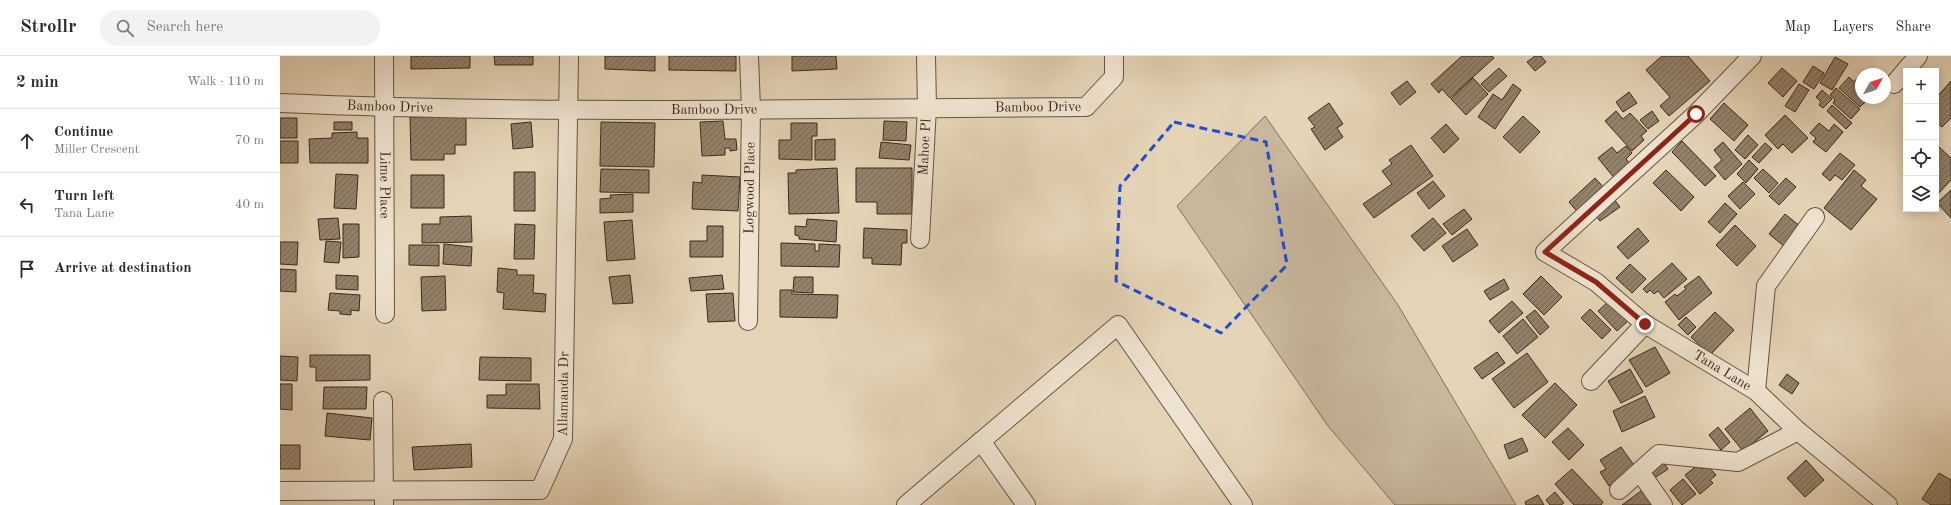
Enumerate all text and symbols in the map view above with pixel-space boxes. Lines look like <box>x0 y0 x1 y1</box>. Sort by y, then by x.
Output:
search box <box>100 10 380 46</box>
icon: search <box>114 17 136 39</box>
text: Strollr <box>20 18 76 37</box>
text: Search here <box>146 20 223 35</box>
text: Map <box>1785 20 1811 34</box>
text: Layers <box>1833 20 1874 34</box>
text: Share <box>1896 20 1931 34</box>
north arrow <box>1855 68 1891 104</box>
map controls <box>1903 68 1939 212</box>
button: + <box>1903 68 1939 104</box>
text: 2 min <box>16 74 59 91</box>
text: Walk · 110 m <box>187 75 264 88</box>
street label: Bamboo Drive <box>347 99 433 115</box>
street label: Bamboo Drive <box>995 100 1081 115</box>
street label: Bamboo Drive <box>671 103 757 117</box>
button: − <box>1903 104 1939 140</box>
route start <box>1687 105 1705 123</box>
street label: Mahoe Pl <box>916 118 933 176</box>
text: Continue <box>54 125 113 140</box>
icon: ahead <box>16 130 38 152</box>
text: 70 m <box>235 134 264 147</box>
button: locate <box>1903 140 1939 176</box>
street label: Logwood Place <box>742 142 758 234</box>
text: Miller Crescent <box>54 143 139 156</box>
street label: Lime Place <box>377 151 392 219</box>
button: layers <box>1903 176 1939 212</box>
text: Turn left <box>54 189 114 204</box>
icon: left <box>16 194 38 216</box>
text: 40 m <box>235 198 264 211</box>
text: Tana Lane <box>54 207 114 220</box>
icon: arrive <box>16 258 38 280</box>
text: Arrive at destination <box>54 261 192 276</box>
route end <box>1636 315 1654 333</box>
street label: Tana Lane <box>1691 348 1754 393</box>
street label: Allamanda Dr <box>556 351 571 437</box>

